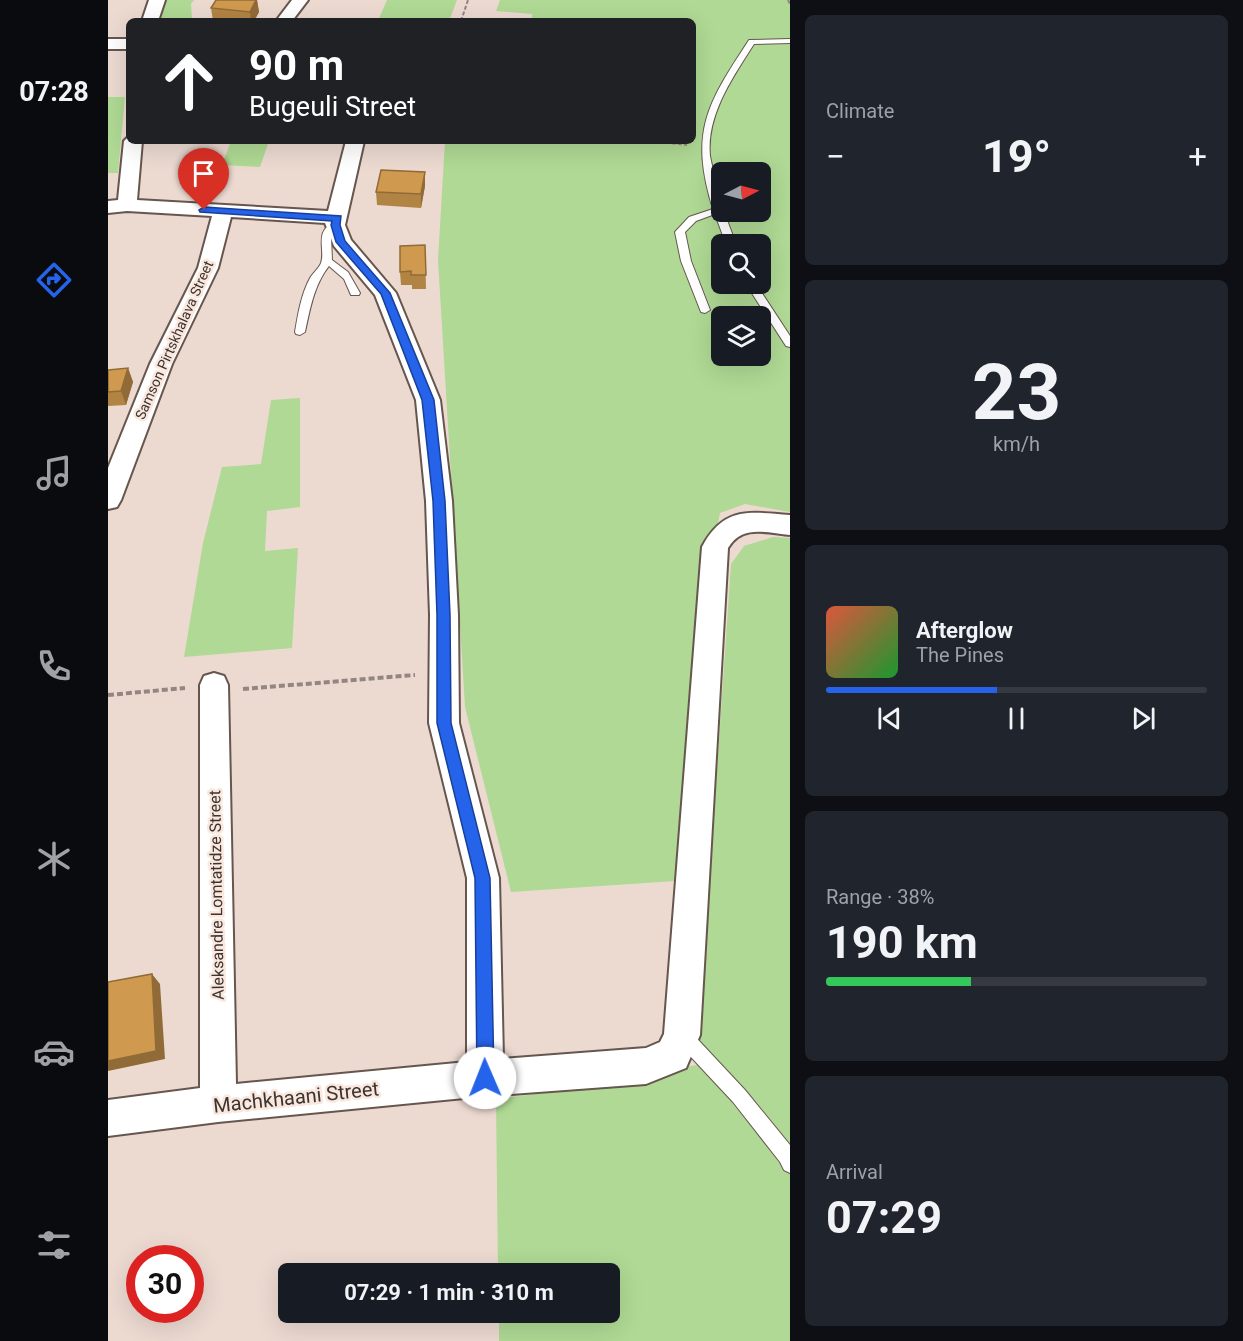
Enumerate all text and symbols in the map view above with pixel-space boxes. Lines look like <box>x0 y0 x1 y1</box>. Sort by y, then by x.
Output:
text: 90 m <box>249 41 344 90</box>
icon: ahead <box>150 42 228 120</box>
text: 07:28 <box>19 76 89 108</box>
text: Bugeuli Street <box>249 91 416 123</box>
text: Climate <box>826 99 894 123</box>
text: 19° <box>982 130 1051 183</box>
text: − <box>826 137 845 176</box>
text: + <box>1188 137 1207 176</box>
pin <box>178 148 229 210</box>
icon: arrive <box>187 157 220 190</box>
north arrow <box>711 162 771 222</box>
map controls <box>711 162 771 366</box>
button: search <box>711 234 771 294</box>
street label: Samson Pirtskhalava Street <box>132 258 216 422</box>
icon: directions <box>33 259 75 301</box>
button: layers <box>711 306 771 366</box>
text: 23 <box>972 347 1061 438</box>
text: km/h <box>993 432 1040 456</box>
icon: music <box>33 452 75 494</box>
text: Afterglow <box>916 618 1013 643</box>
text: The Pines <box>916 643 1004 667</box>
icon: phone <box>33 645 75 687</box>
icon: previous <box>873 702 906 735</box>
icon: pause <box>1000 702 1033 735</box>
icon: next <box>1127 702 1160 735</box>
street label: Aleksandre Lomtatidze Street <box>205 790 228 1000</box>
icon: climate <box>33 838 75 880</box>
text: Range · 38% <box>826 885 934 909</box>
text: 190 km <box>826 916 978 969</box>
icon: car <box>33 1031 75 1073</box>
position arrow <box>453 1046 517 1110</box>
street label: Machkhaani Street <box>212 1076 380 1118</box>
text: Arrival <box>826 1160 883 1184</box>
text: 07:29 <box>826 1191 942 1244</box>
icon: filters <box>33 1224 75 1266</box>
speed limit sign: 30 <box>126 1245 204 1323</box>
text: 07:29 · 1 min · 310 m <box>344 1280 554 1305</box>

